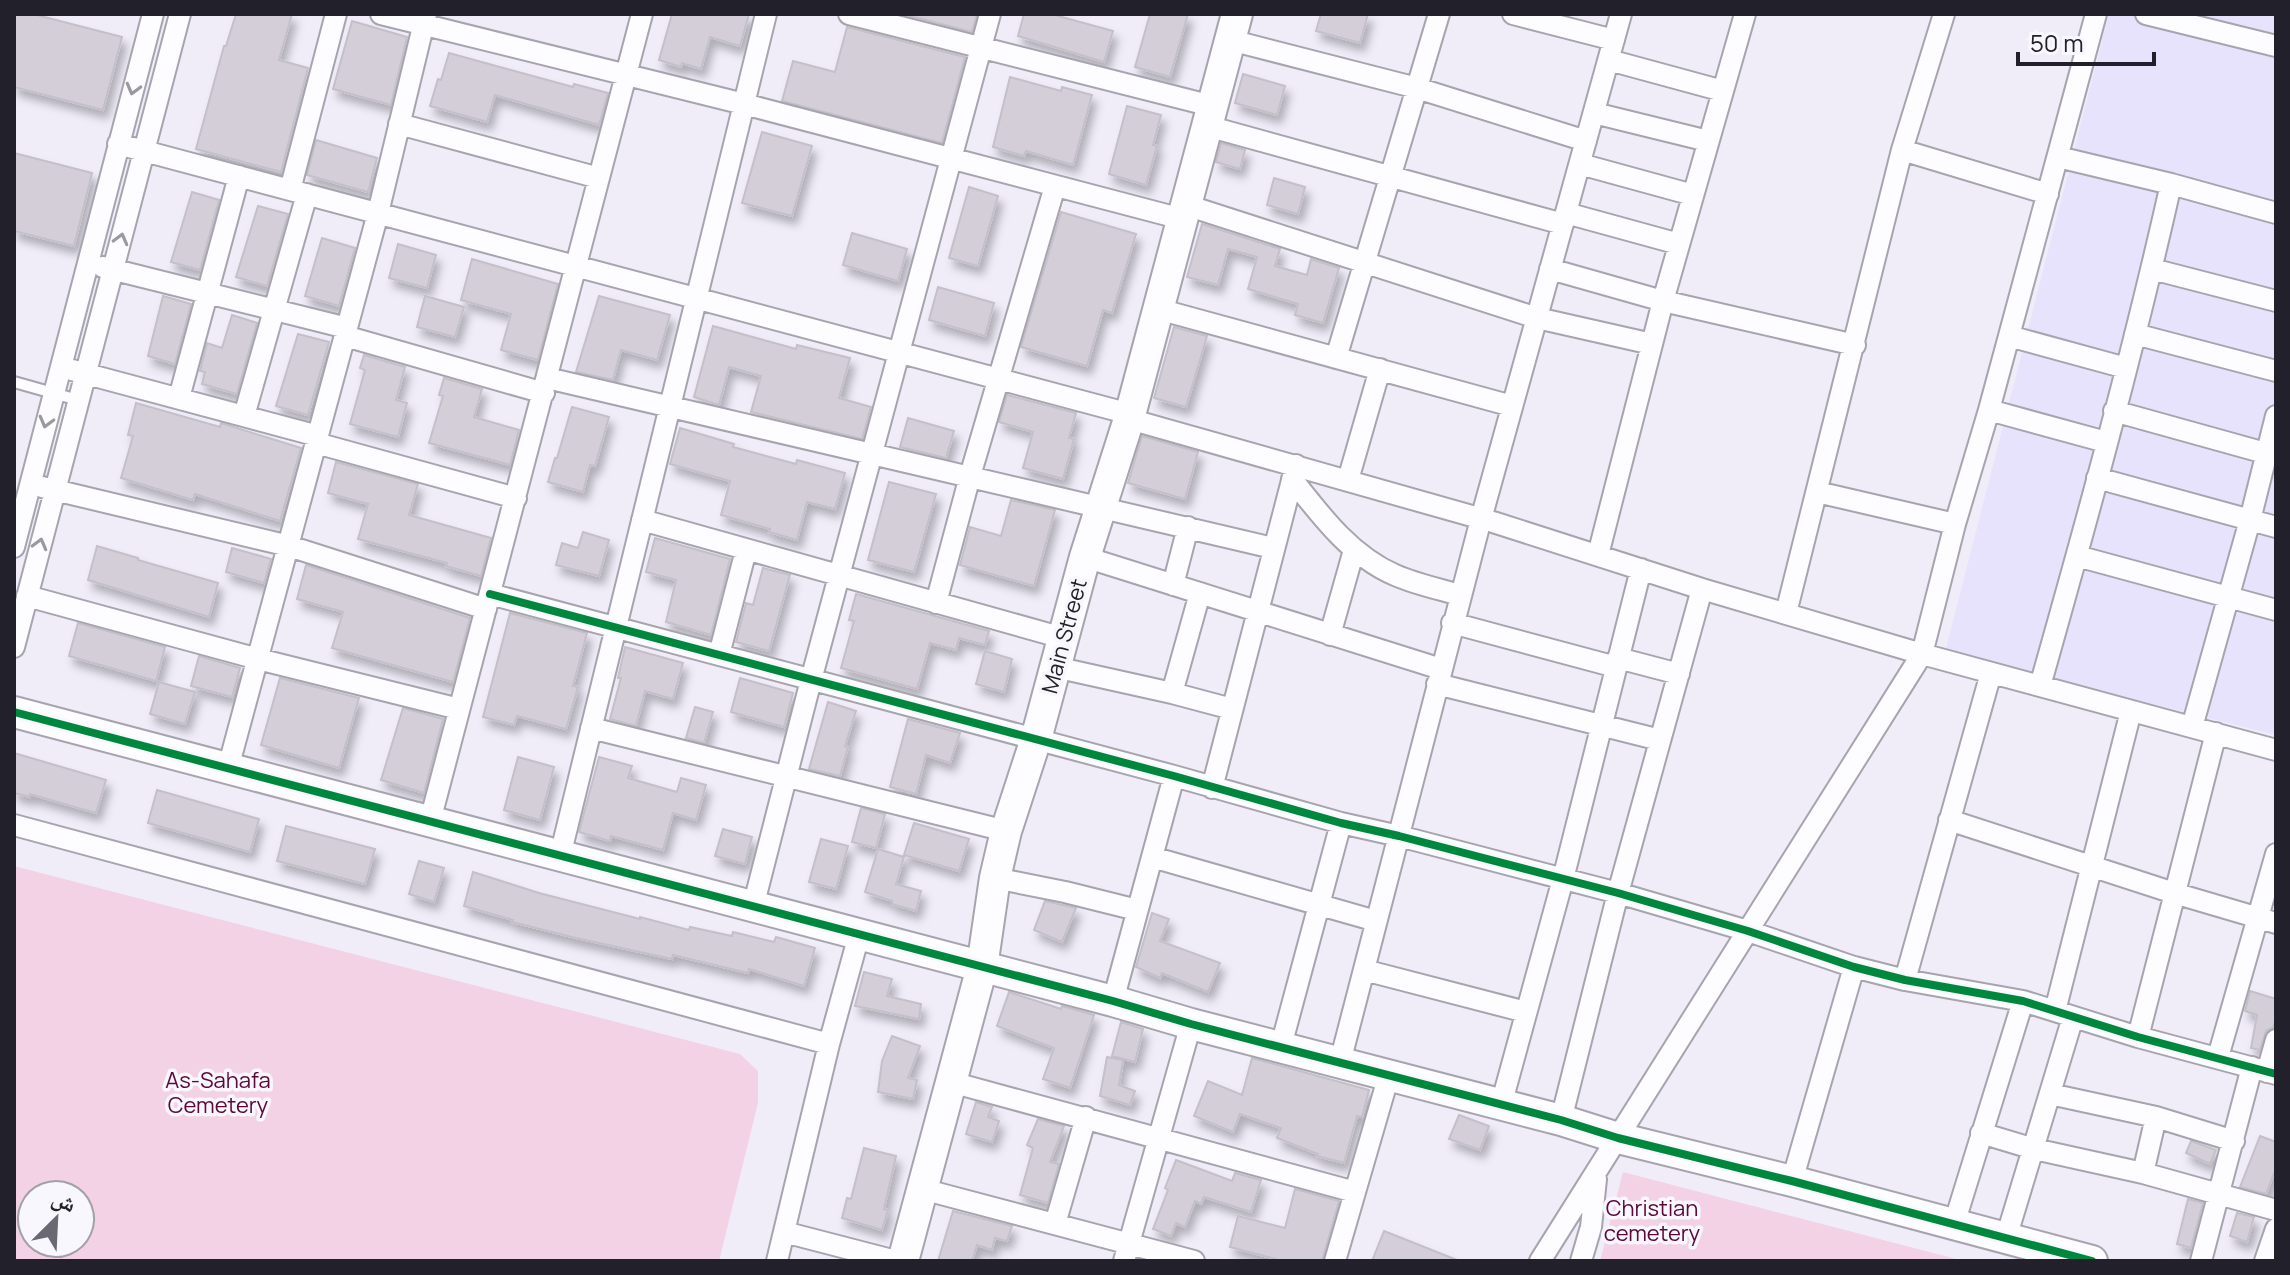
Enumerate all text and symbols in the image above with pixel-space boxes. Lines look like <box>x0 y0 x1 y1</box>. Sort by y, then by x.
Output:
scale bar <box>2018 16 2154 66</box>
text: 50 m <box>2030 26 2084 59</box>
one-way arrow <box>125 82 142 96</box>
one-way arrow <box>112 232 128 246</box>
one-way arrow <box>39 415 56 429</box>
one-way arrow <box>31 538 48 552</box>
street label: Main Street <box>1034 575 1094 697</box>
park label: As-Sahafa Cemetery <box>165 1065 271 1120</box>
north arrow <box>16 1179 96 1259</box>
text: ش <box>47 1182 81 1219</box>
park label: Christian cemetery <box>1604 1193 1701 1248</box>

